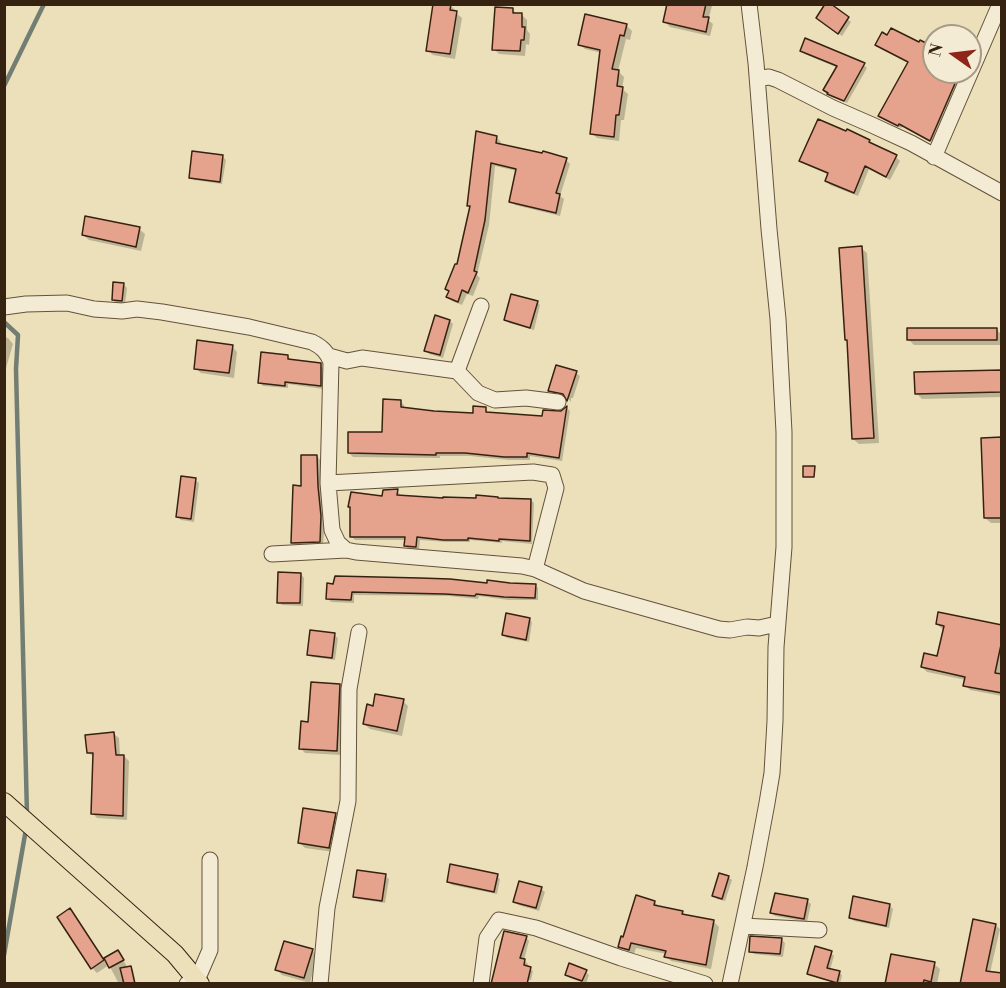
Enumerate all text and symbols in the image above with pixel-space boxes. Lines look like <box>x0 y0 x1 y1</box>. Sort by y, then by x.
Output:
north arrow <box>922 24 982 84</box>
text: N <box>925 42 948 59</box>

